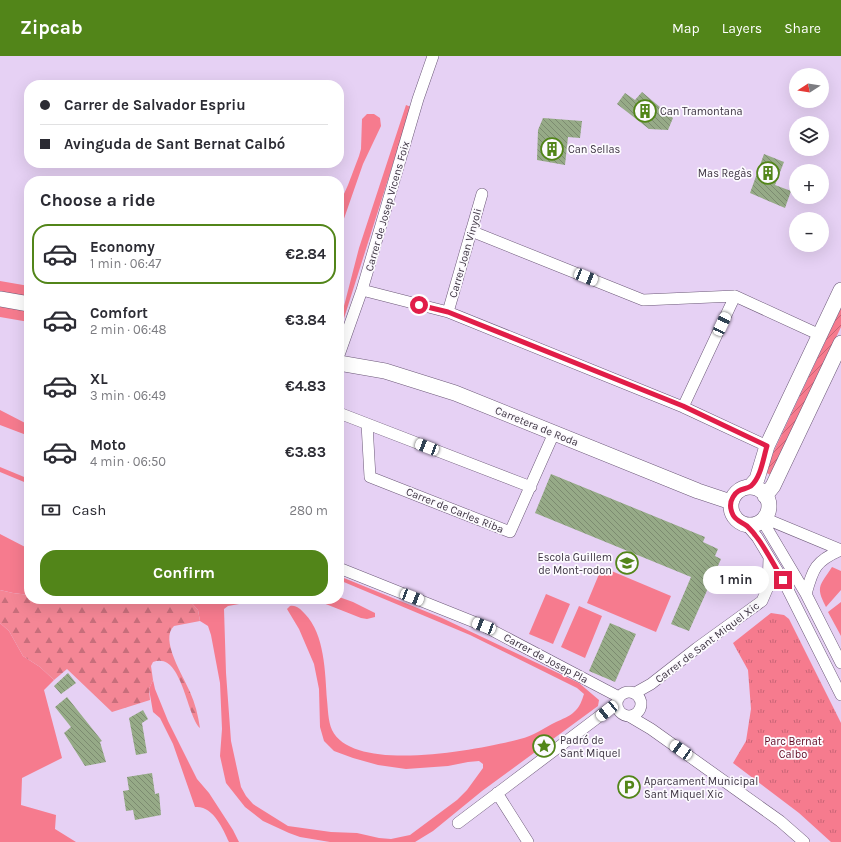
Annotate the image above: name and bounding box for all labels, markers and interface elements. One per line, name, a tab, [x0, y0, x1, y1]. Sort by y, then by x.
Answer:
text: Zipcab	[20, 17, 83, 39]
text: Map	[672, 20, 700, 37]
text: Layers	[722, 20, 762, 37]
text: Share	[784, 20, 821, 37]
north arrow	[789, 68, 829, 108]
map controls	[789, 68, 829, 252]
text: Carrer de Salvador Espriu	[64, 96, 246, 114]
building icon: Can Tramontana	[632, 98, 658, 124]
place label: Can Tramontana	[660, 105, 743, 118]
button: layers	[789, 116, 829, 156]
text: Avinguda de Sant Bernat Calbó	[64, 135, 285, 153]
building icon: Can Sellas	[539, 136, 565, 162]
street label: Carrer de Josep Vicens Foix	[363, 139, 412, 273]
place label: Can Sellas	[568, 143, 621, 156]
building icon: Mas Regàs	[755, 160, 781, 186]
button: +	[789, 164, 829, 204]
place label: Mas Regàs	[698, 167, 752, 180]
text: Choose a ride	[40, 189, 155, 211]
street label: Carrer Joan Vinyoli	[447, 207, 484, 299]
button: −	[789, 212, 829, 252]
icon: car	[42, 236, 78, 272]
text: Economy	[90, 238, 155, 256]
text: €2.84	[286, 245, 326, 263]
text: 1 min · 06:47	[90, 256, 161, 271]
car	[573, 267, 599, 287]
route start	[410, 296, 428, 314]
icon: car	[42, 302, 78, 338]
text: Comfort	[90, 304, 148, 322]
text: €3.84	[285, 311, 326, 329]
car	[711, 311, 733, 337]
text: 2 min · 06:48	[90, 322, 166, 337]
icon: car	[42, 368, 78, 404]
text: XL	[90, 370, 108, 388]
text: €4.83	[285, 377, 326, 395]
text: 3 min · 06:49	[90, 388, 166, 403]
street label: Carretera de Roda	[493, 404, 580, 449]
icon: car	[42, 434, 78, 470]
text: Moto	[90, 436, 126, 454]
car	[414, 437, 440, 457]
text: €3.83	[285, 443, 326, 461]
text: 4 min · 06:50	[90, 454, 166, 469]
street label: Carrer de Carles Riba	[404, 485, 506, 536]
icon: cash	[40, 499, 62, 521]
text: Cash	[72, 501, 106, 519]
text: 280 m	[290, 503, 328, 518]
button: Confirm	[40, 550, 328, 596]
school or university icon: Escola Guillem de Mont-rodon	[614, 550, 640, 576]
place label: Escola Guillem de Mont-rodon	[537, 551, 612, 577]
callout: 1 min	[703, 566, 769, 594]
route end	[774, 571, 792, 589]
text: 1 min	[720, 572, 752, 587]
car	[399, 587, 425, 607]
street label: Carrer de Sant Miquel Xic	[653, 599, 762, 686]
car	[471, 616, 497, 636]
street label: Carrer de Josep Pla	[501, 631, 590, 686]
car	[594, 699, 620, 723]
place icon: Padró de Sant Miquel	[531, 733, 557, 759]
place label: Padró de Sant Miquel	[560, 734, 621, 760]
park label: Parc Bernat Calbo	[764, 735, 822, 761]
car	[668, 738, 694, 762]
parking icon: Aparcament Municipal Sant Miquel Xic	[616, 774, 642, 800]
place label: Aparcament Municipal Sant Miquel Xic	[644, 775, 758, 801]

